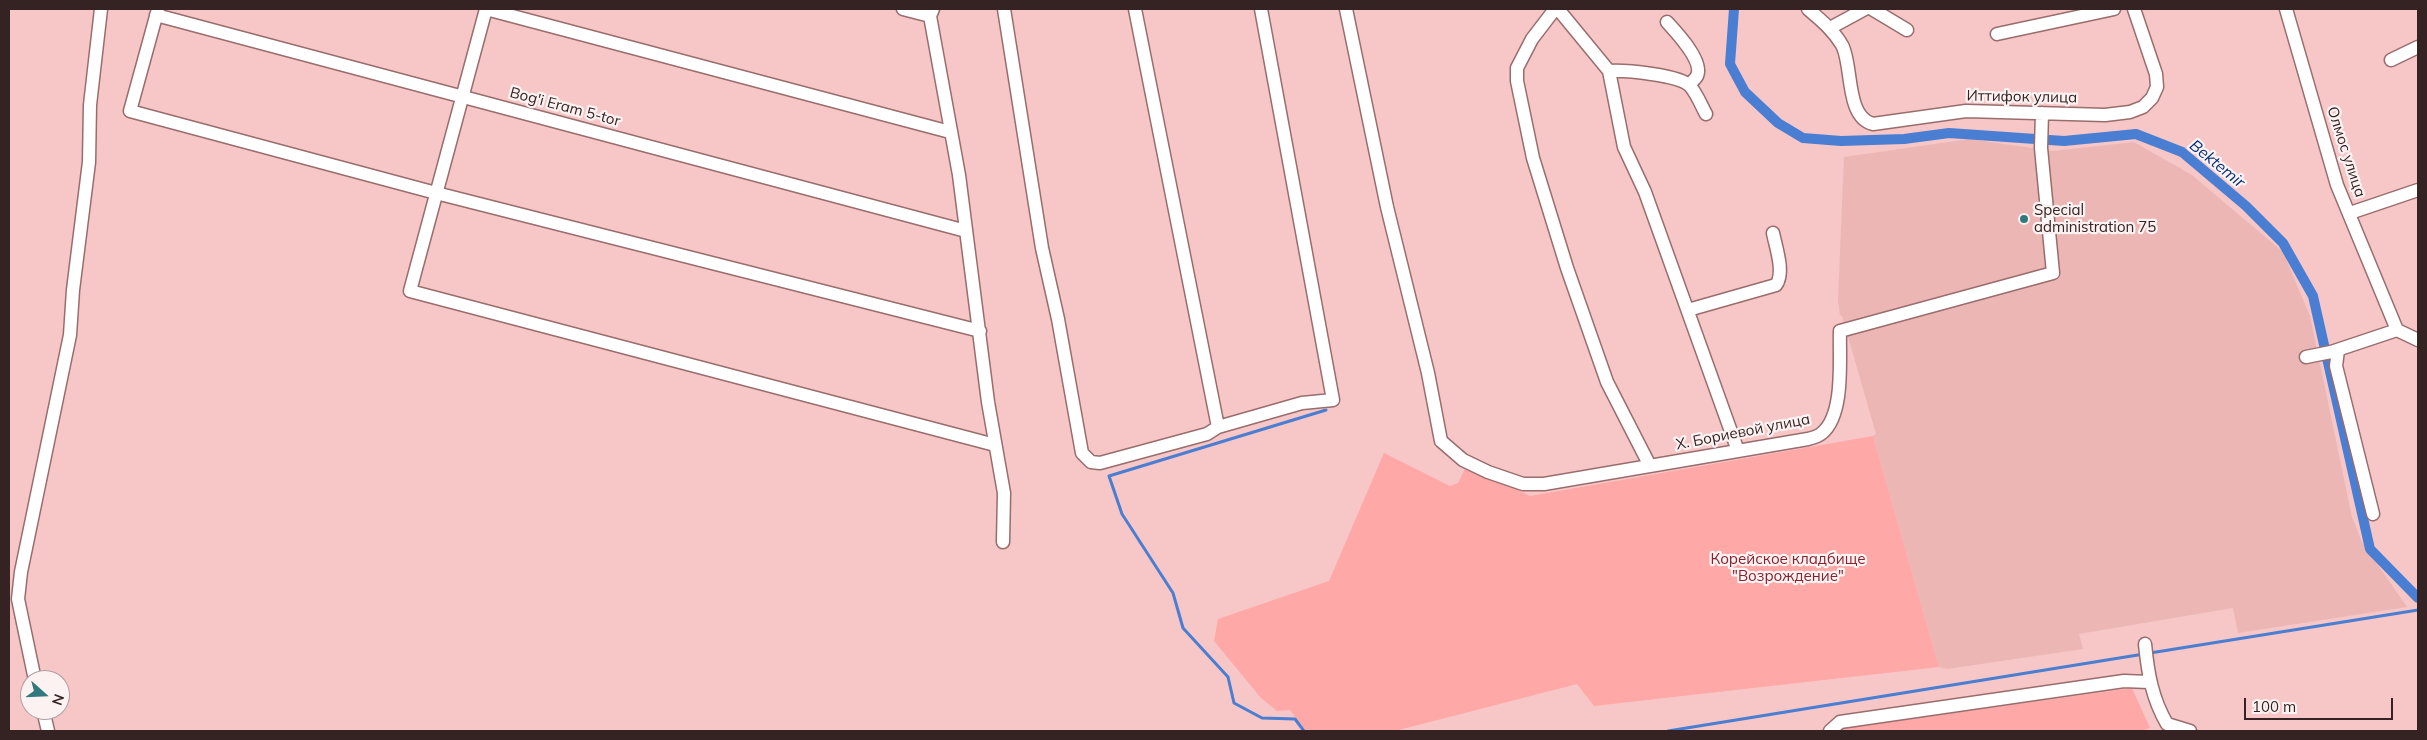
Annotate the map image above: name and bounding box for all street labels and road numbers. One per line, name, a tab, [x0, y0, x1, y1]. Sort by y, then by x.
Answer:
street label: Bog'i Eram 5-tor	[508, 84, 622, 130]
street label: Иттифок улица	[1967, 87, 2077, 107]
street label: Олмос улица	[2323, 104, 2369, 200]
street label: Х. Бориевой улица	[1674, 410, 1812, 454]

